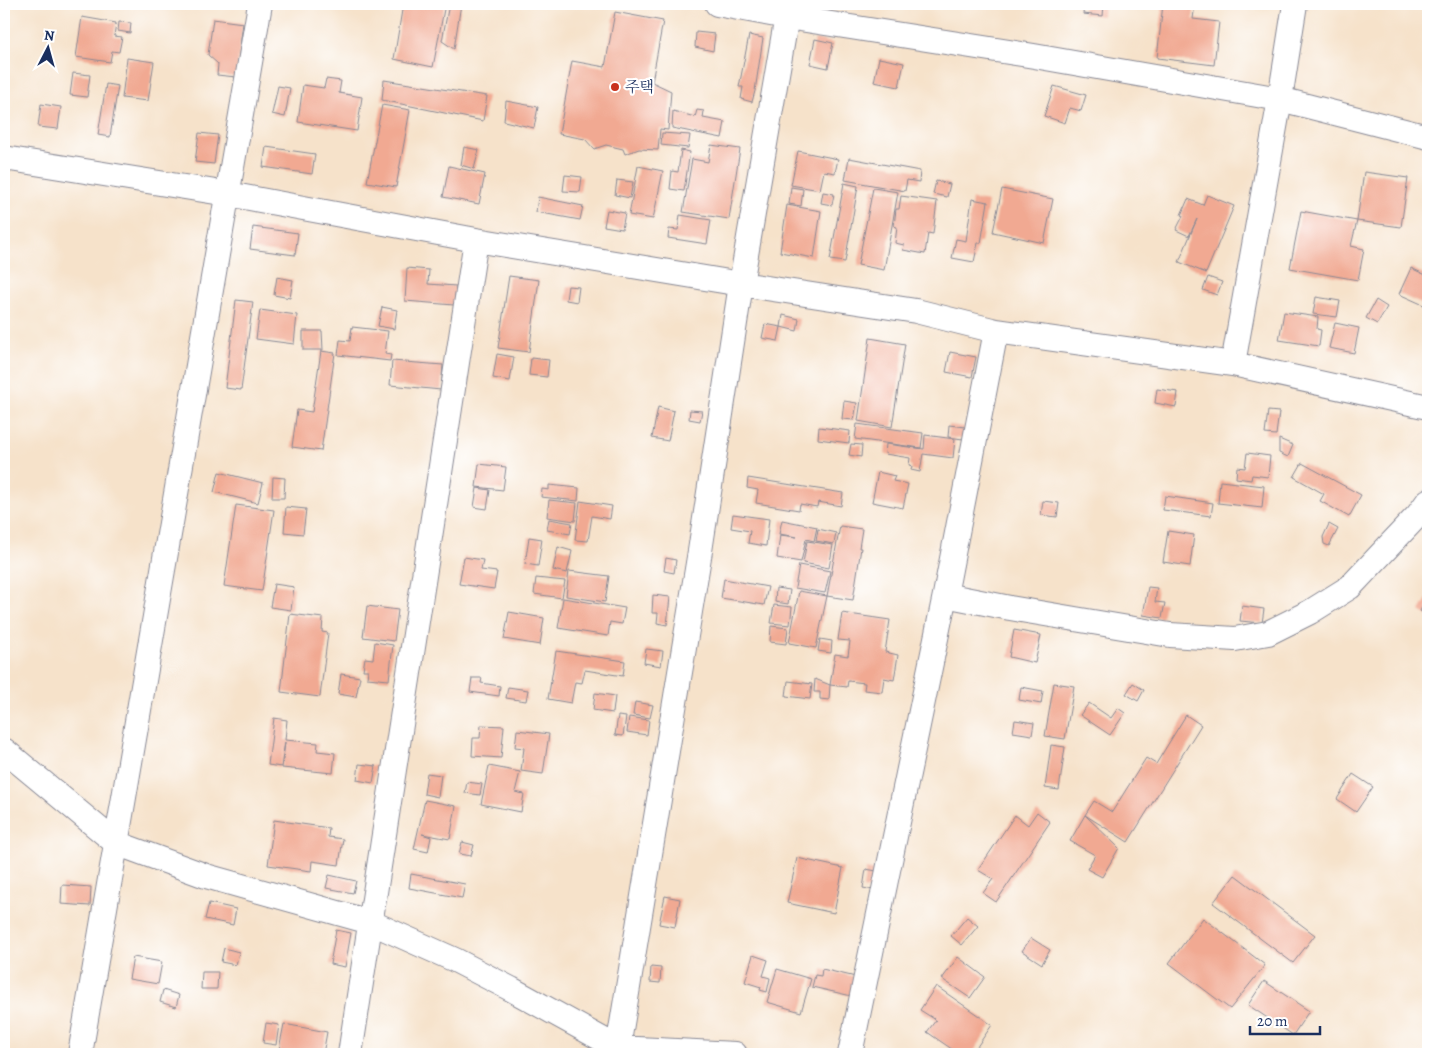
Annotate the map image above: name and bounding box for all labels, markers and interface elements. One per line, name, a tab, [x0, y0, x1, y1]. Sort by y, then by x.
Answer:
north arrow	[22, 22, 72, 72]
text: N	[43, 26, 55, 46]
place label: 주택	[625, 77, 654, 97]
marker: 주택	[609, 81, 621, 93]
scale bar	[1250, 1003, 1320, 1035]
text: 20 m	[1257, 1011, 1288, 1031]

